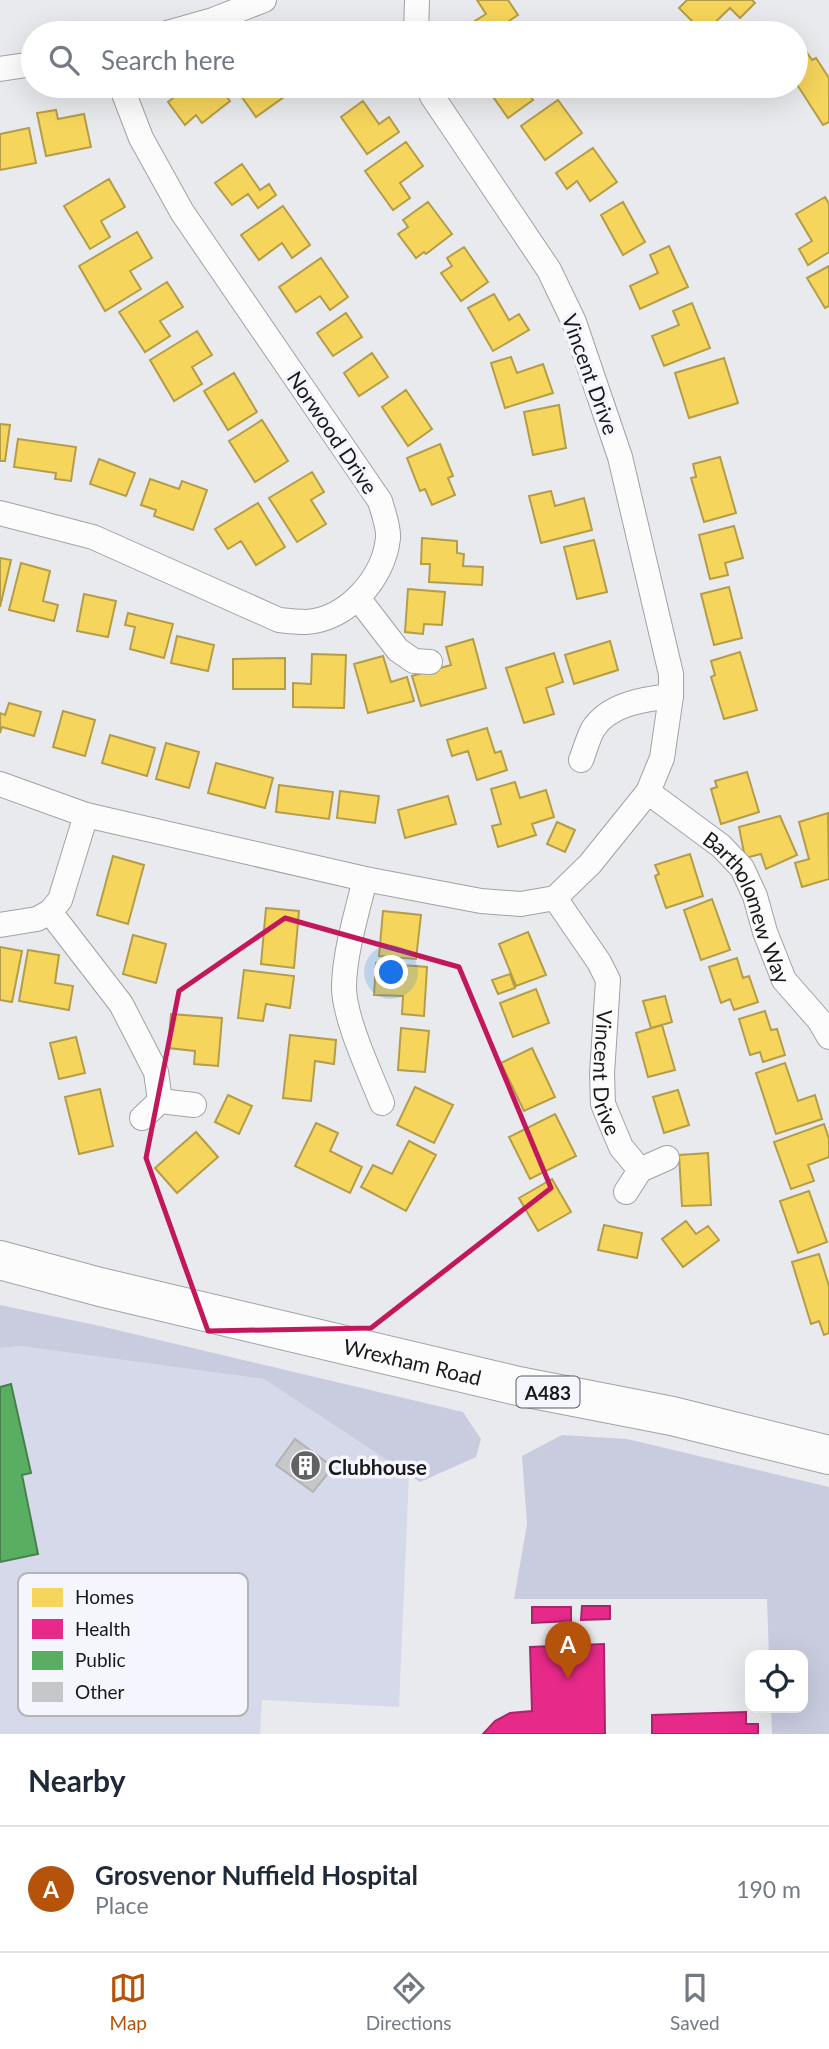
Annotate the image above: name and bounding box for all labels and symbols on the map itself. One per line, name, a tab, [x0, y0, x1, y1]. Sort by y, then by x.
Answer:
street label: Vincent Drive	[558, 310, 624, 438]
street label: Norwood Drive	[283, 366, 383, 498]
street label: Bartholomew Way	[699, 825, 797, 987]
your location	[374, 955, 408, 989]
street label: Vincent Drive	[589, 1009, 627, 1139]
street label: Wrexham Road	[341, 1333, 484, 1389]
road number: A483	[516, 1376, 580, 1408]
building icon: Clubhouse	[288, 1449, 322, 1483]
place label: Clubhouse	[328, 1454, 427, 1479]
legend	[18, 1573, 248, 1716]
text: Homes	[75, 1585, 134, 1608]
text: Health	[75, 1617, 131, 1640]
pin: A	[545, 1621, 591, 1679]
text: Public	[75, 1648, 126, 1671]
text: Other	[75, 1680, 125, 1703]

